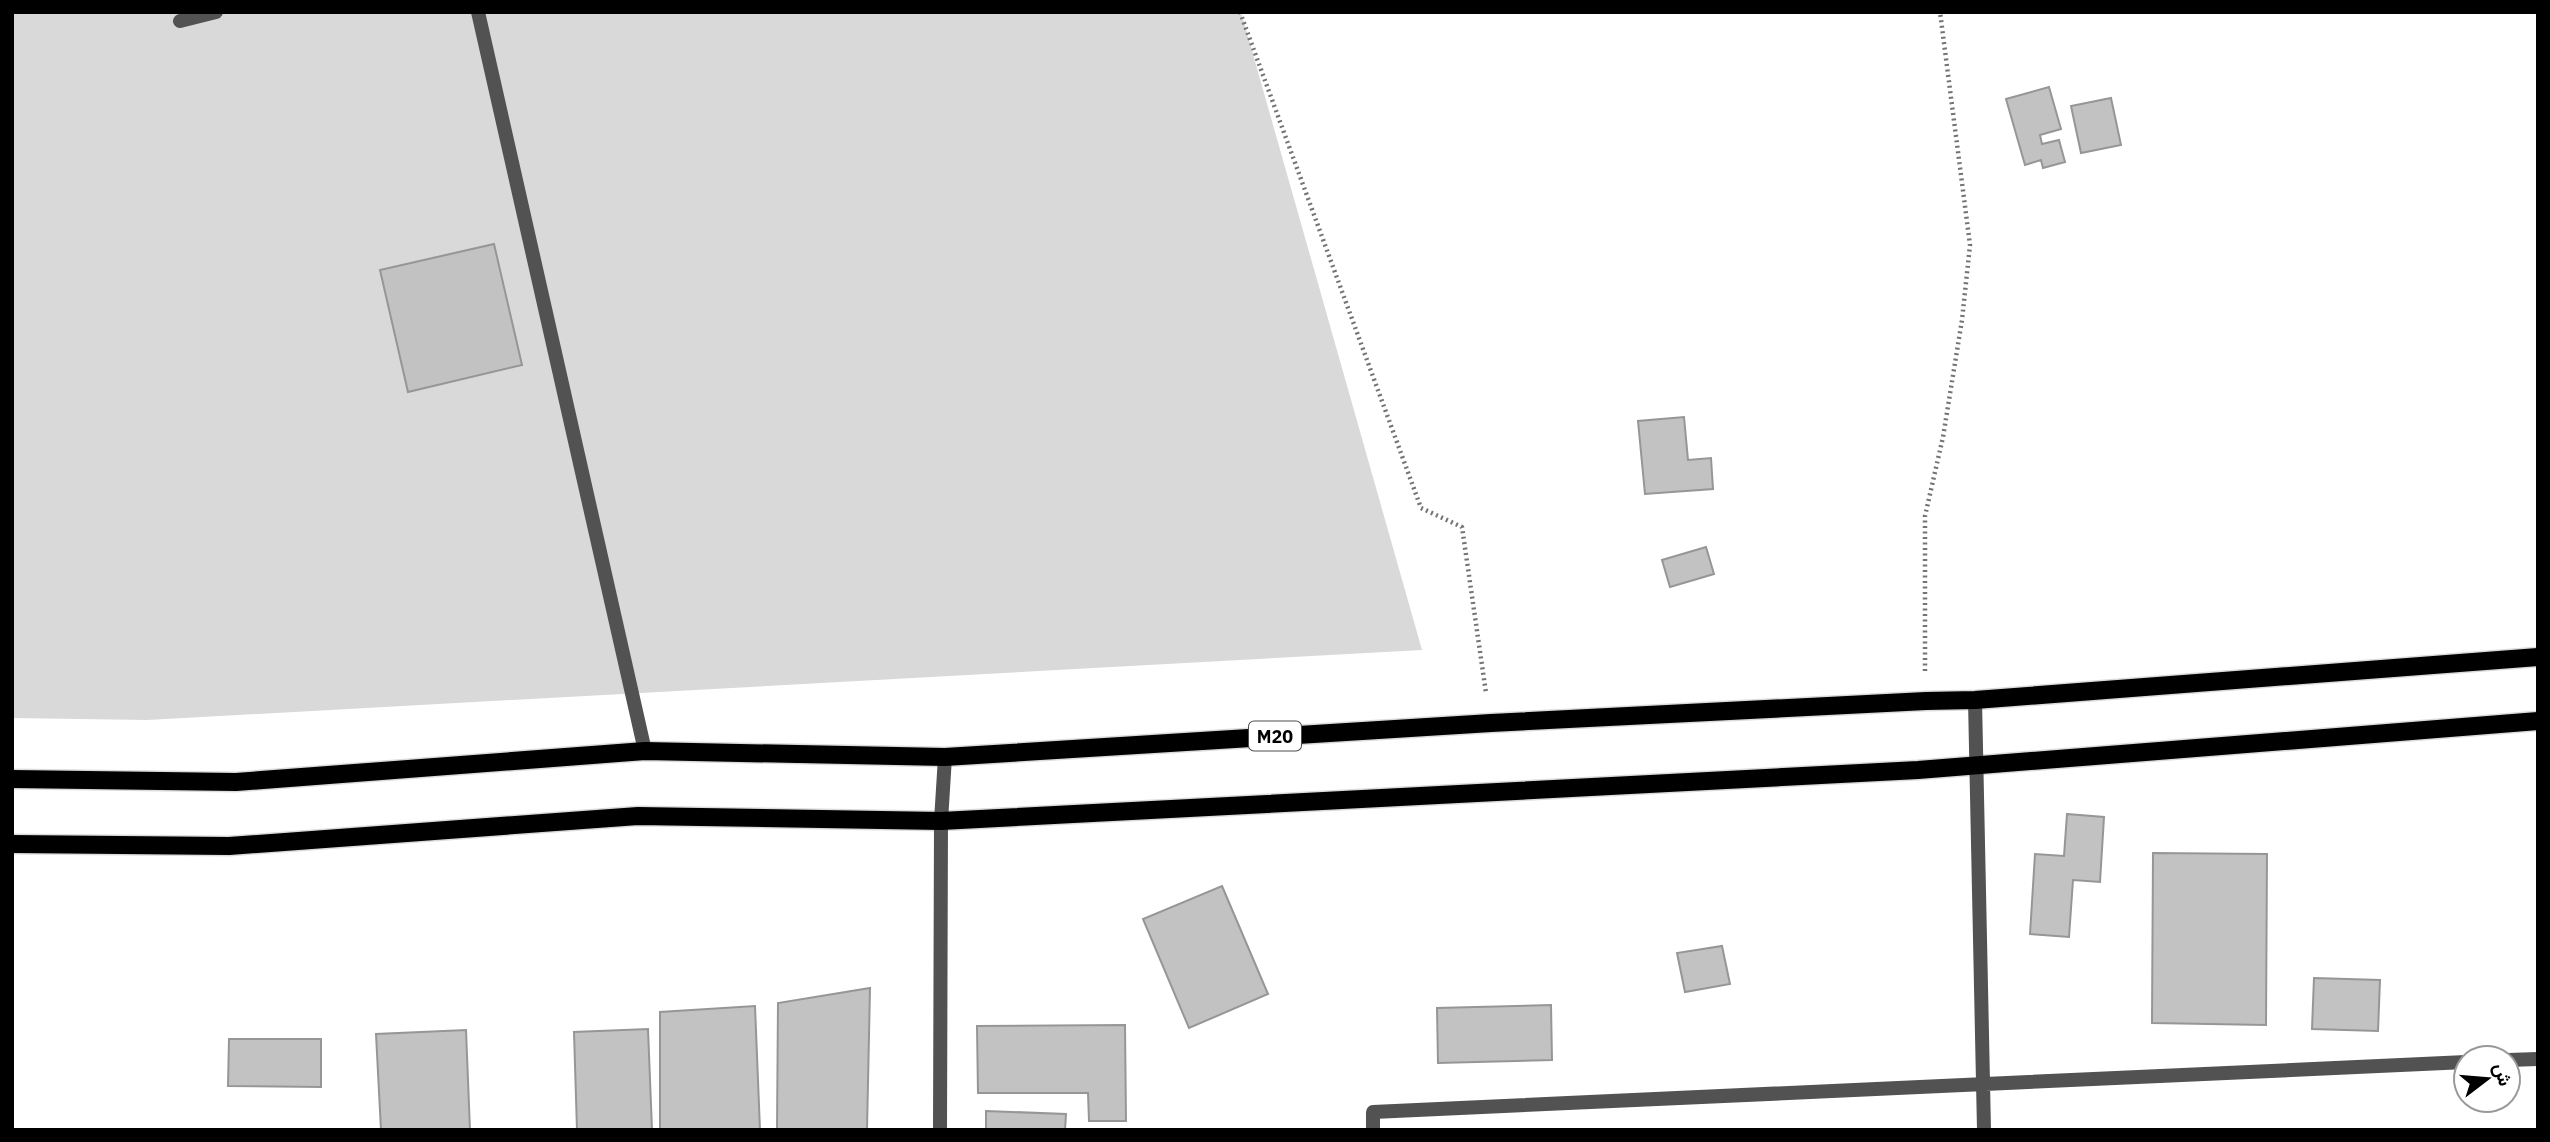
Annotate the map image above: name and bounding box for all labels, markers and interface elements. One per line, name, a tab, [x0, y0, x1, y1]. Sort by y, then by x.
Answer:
road number: M20	[1249, 722, 1301, 750]
north arrow	[2452, 1044, 2522, 1114]
text: ش	[2489, 1060, 2518, 1089]

